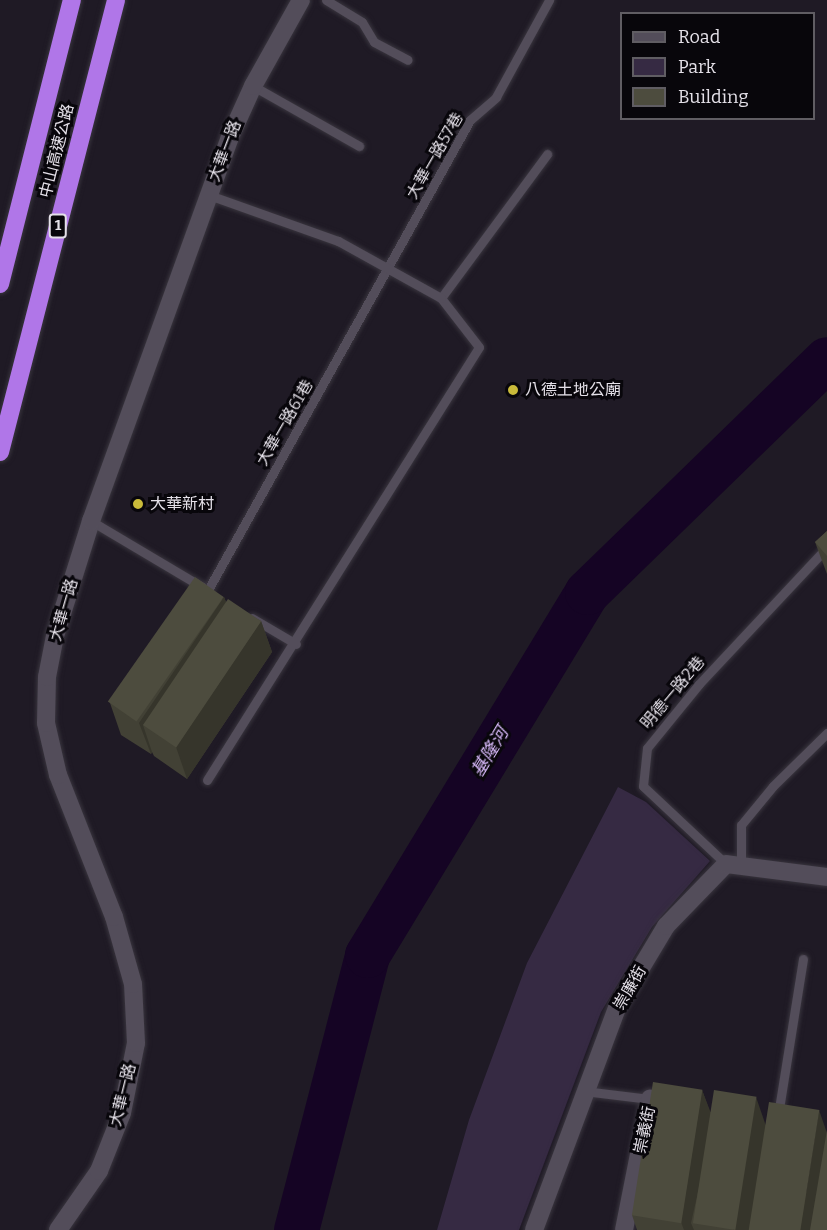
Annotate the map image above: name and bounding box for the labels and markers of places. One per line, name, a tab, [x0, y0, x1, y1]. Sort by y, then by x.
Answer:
place label: 八德土地公廟	[525, 380, 621, 400]
marker: 八德土地公廟	[506, 383, 520, 397]
place label: 大華新村	[150, 494, 214, 514]
marker: 大華新村	[131, 497, 145, 511]

